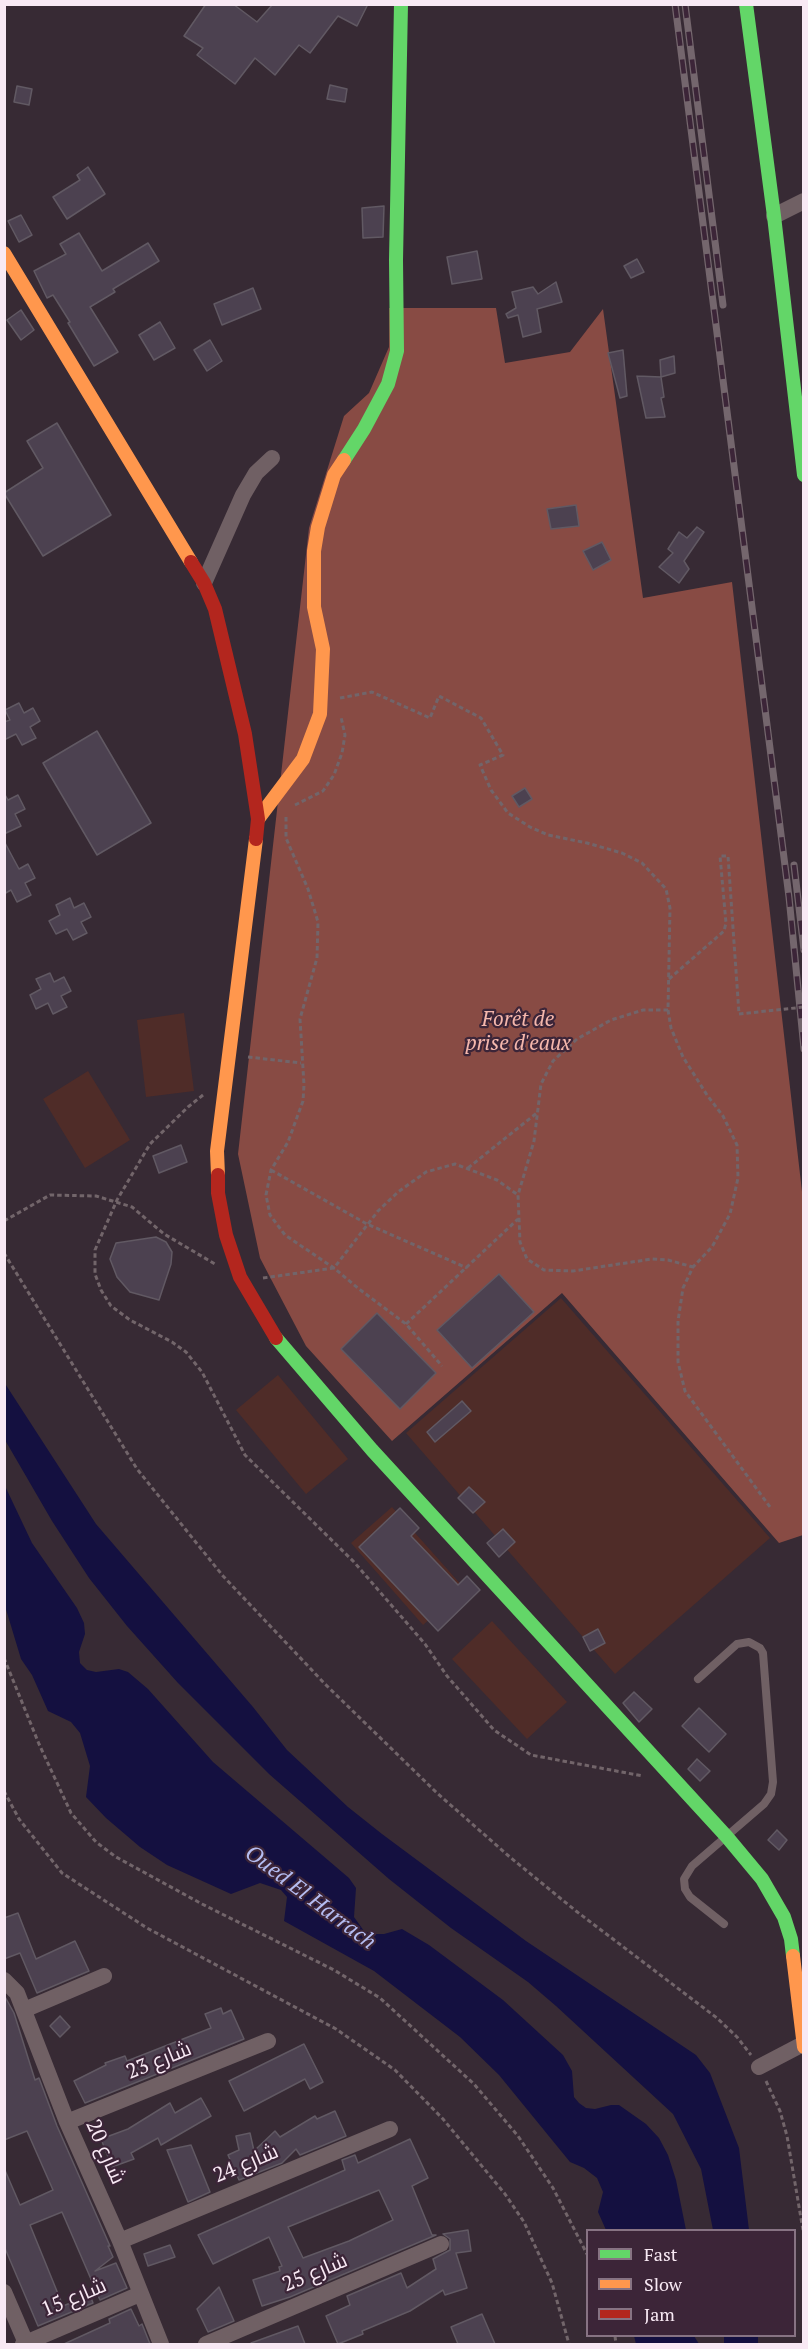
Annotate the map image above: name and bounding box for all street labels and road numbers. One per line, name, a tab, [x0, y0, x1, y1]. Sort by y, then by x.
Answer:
street label: شارع 23	[123, 2037, 195, 2085]
street label: شارع 20	[80, 2116, 130, 2188]
street label: شارع 24	[210, 2139, 282, 2189]
street label: شارع 25	[279, 2248, 351, 2298]
street label: شارع 15	[38, 2273, 110, 2323]

